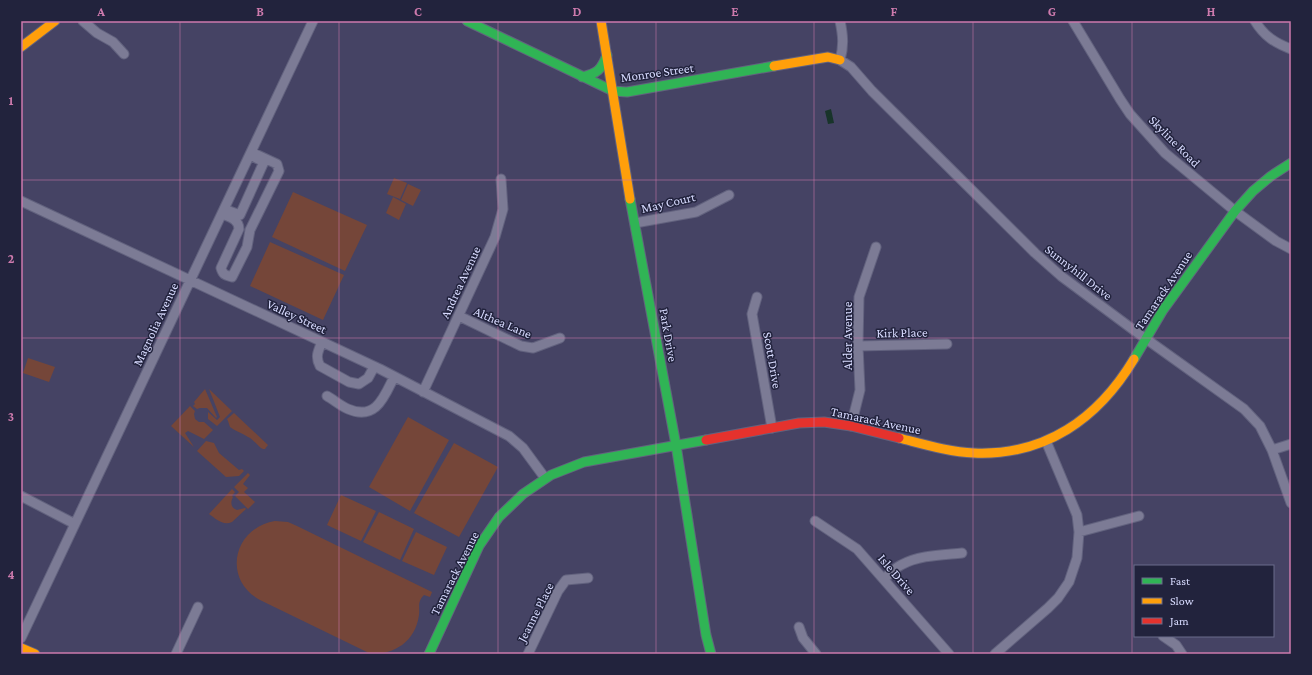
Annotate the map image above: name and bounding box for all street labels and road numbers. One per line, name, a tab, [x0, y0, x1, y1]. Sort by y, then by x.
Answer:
street label: Monroe Street	[620, 60, 695, 85]
street label: Skyline Road	[1146, 113, 1204, 170]
street label: May Court	[640, 189, 697, 216]
street label: Sunnyhill Drive	[1042, 242, 1115, 303]
street label: Andrea Avenue	[437, 243, 484, 321]
street label: Tamarack Avenue	[1132, 248, 1195, 333]
street label: Magnolia Avenue	[130, 280, 181, 368]
street label: Valley Street	[264, 296, 330, 337]
street label: Alder Avenue	[840, 301, 855, 370]
street label: Althea Lane	[472, 304, 534, 341]
street label: Park Drive	[656, 307, 681, 363]
street label: Kirk Place	[876, 325, 928, 340]
street label: Scott Drive	[760, 331, 785, 390]
street label: Tamarack Avenue	[829, 404, 923, 437]
street label: Tamarack Avenue	[427, 529, 482, 618]
street label: Isle Drive	[875, 551, 918, 598]
street label: Jeanne Place	[514, 580, 557, 645]

